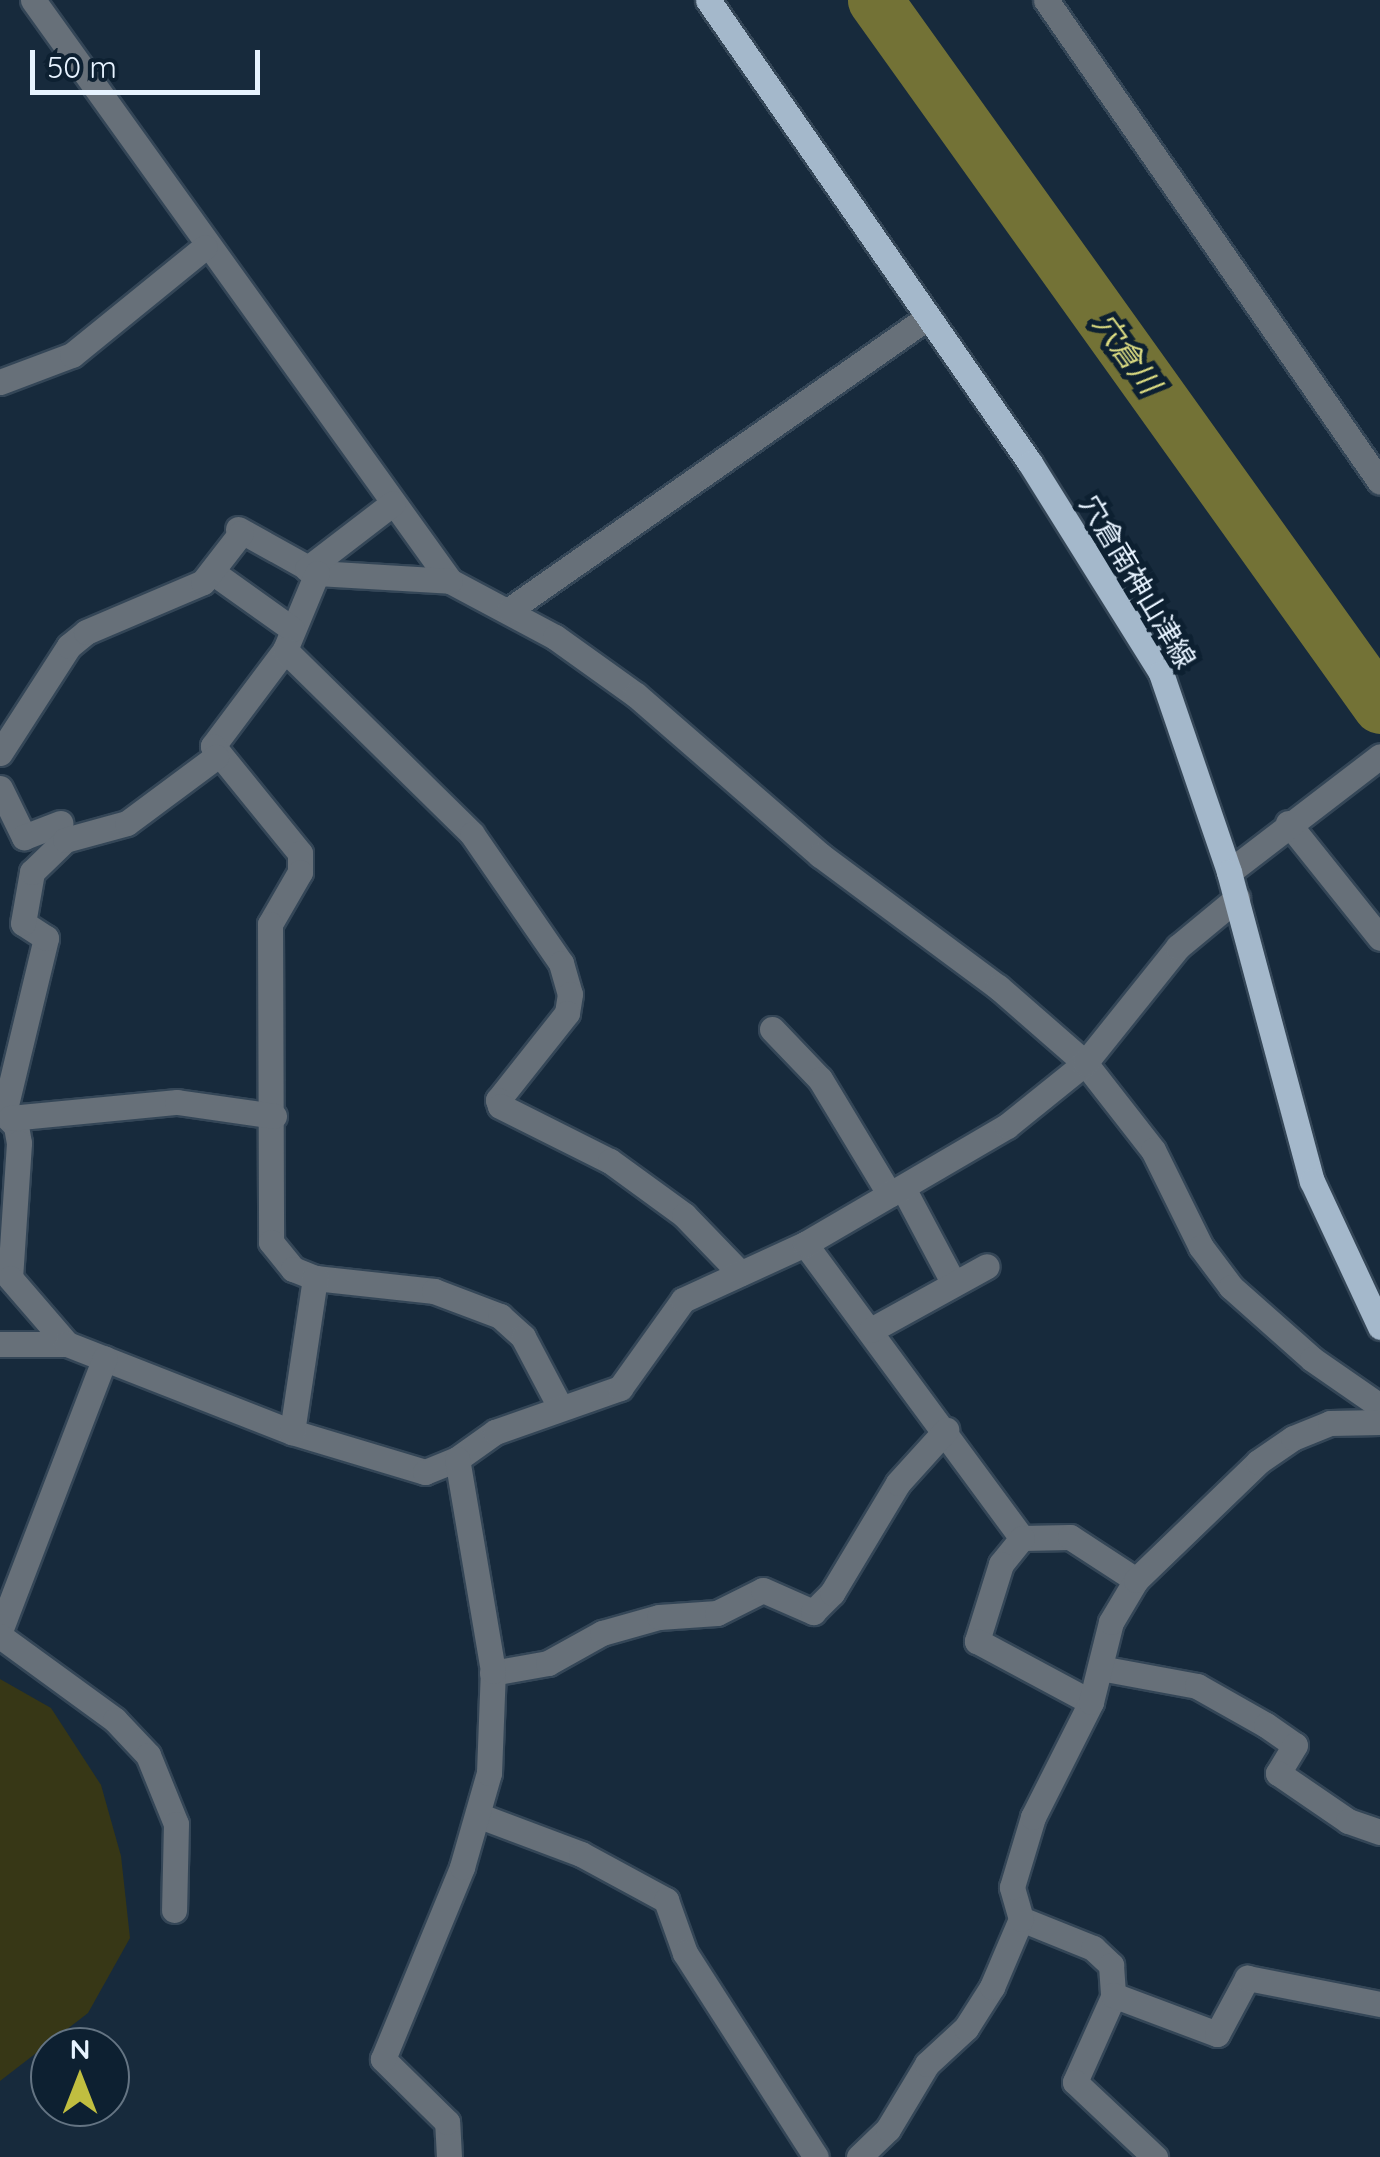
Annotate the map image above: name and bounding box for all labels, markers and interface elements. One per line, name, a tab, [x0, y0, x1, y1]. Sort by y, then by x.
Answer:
scale bar	[35, 30, 265, 92]
text: 50 m	[47, 48, 117, 86]
water label: 穴倉川	[1086, 306, 1168, 400]
street label: 穴倉南神山津線	[1073, 489, 1203, 675]
north arrow	[30, 2027, 130, 2127]
text: N	[70, 2031, 90, 2066]

